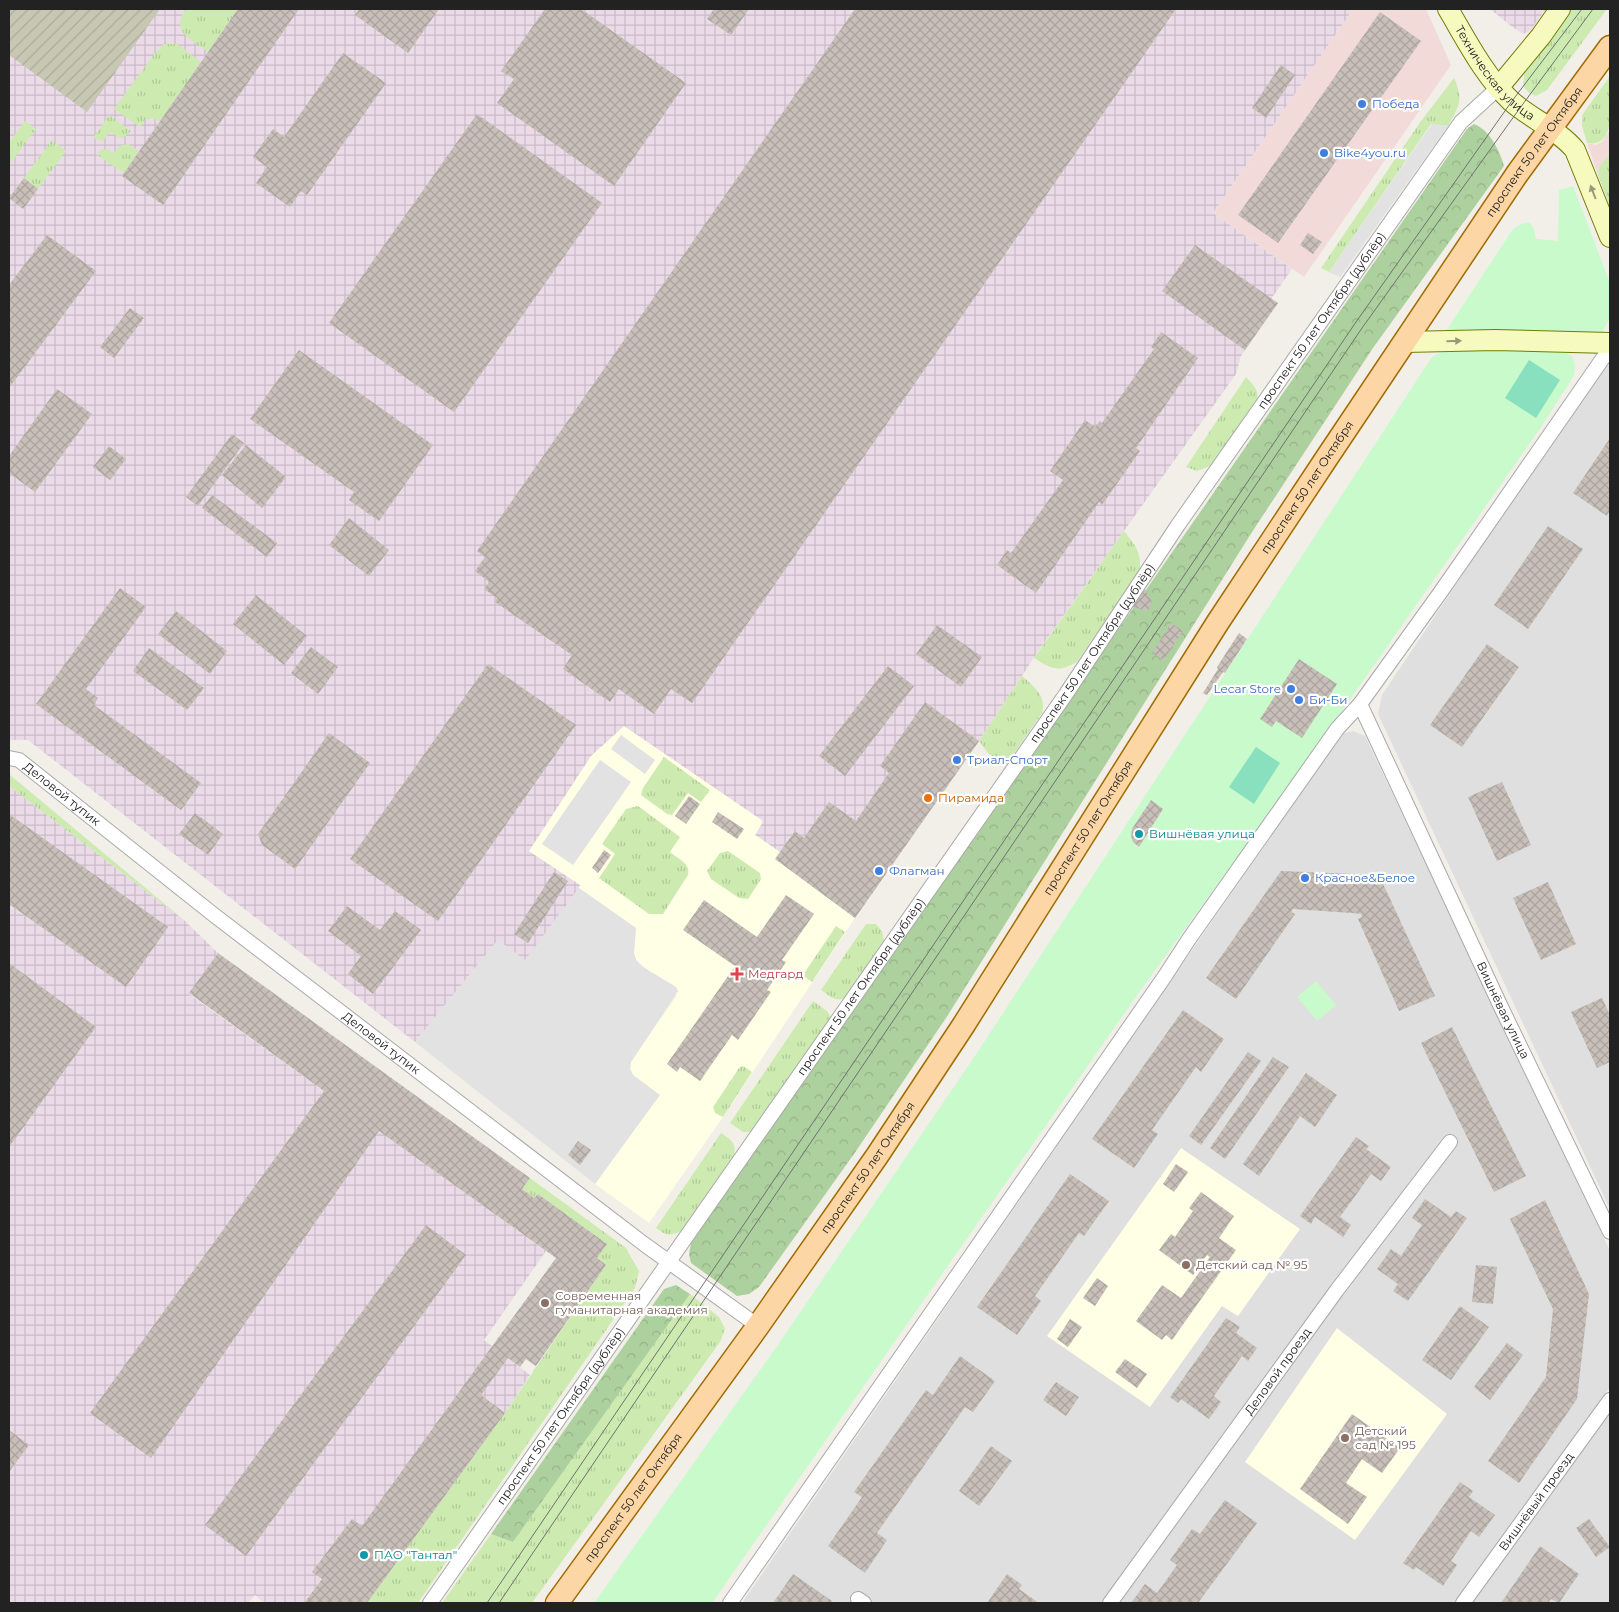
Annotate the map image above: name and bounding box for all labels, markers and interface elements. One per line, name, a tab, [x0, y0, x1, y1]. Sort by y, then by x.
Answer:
street label: Техническая улица	[1452, 22, 1538, 123]
street label: проспект 50 лет Октября	[1482, 84, 1585, 220]
place label: Победа	[1372, 96, 1420, 111]
marker: Победа	[1356, 98, 1368, 110]
place label: Bike4you.ru	[1334, 145, 1406, 160]
marker: Bike4you.ru	[1318, 147, 1330, 159]
one-way arrow	[1588, 185, 1596, 199]
street label: проспект 50 лет Октября (дублёр)	[1254, 229, 1389, 412]
one-way arrow	[1446, 337, 1462, 345]
street label: проспект 50 лет Октября	[1257, 418, 1357, 556]
street label: проспект 50 лет Октября (дублёр)	[1026, 560, 1158, 745]
place label: Lecar Store	[1214, 681, 1281, 696]
marker: Lecar Store	[1285, 683, 1297, 695]
place label: Би-Би	[1309, 692, 1348, 707]
marker: Би-Би	[1293, 694, 1305, 706]
place label: Триал-Спорт	[967, 752, 1048, 767]
marker: Триал-Спорт	[951, 754, 963, 766]
street label: проспект 50 лет Октября	[1040, 757, 1136, 898]
street label: Деловой тупик	[21, 759, 104, 829]
place label: Пирамида	[938, 790, 1004, 805]
marker: Пирамида	[922, 792, 934, 804]
place label: Вишнёвая улица	[1149, 826, 1255, 841]
marker: Вишнёвая улица	[1133, 828, 1145, 840]
place label: Флагман	[889, 863, 945, 878]
marker: Флагман	[873, 865, 885, 877]
place label: Красное&Белое	[1315, 870, 1415, 885]
marker: Красное&Белое	[1299, 872, 1311, 884]
street label: проспект 50 лет Октября (дублёр)	[793, 895, 928, 1078]
street label: Вишнёвая улица	[1474, 959, 1533, 1061]
place label: Медгард	[748, 966, 804, 981]
marker: Медгард	[730, 967, 744, 981]
street label: Деловой тупик	[340, 1008, 424, 1077]
street label: проспект 50 лет Октября	[817, 1099, 918, 1236]
place label: Детский сад № 95	[1196, 1257, 1308, 1272]
marker: Детский сад № 95	[1180, 1259, 1192, 1271]
place label: Современная гуманитарная академия	[555, 1288, 708, 1317]
marker: Современная гуманитарная академия	[539, 1297, 551, 1309]
street label: проспект 50 лет Октября (дублёр)	[493, 1324, 628, 1507]
street label: Деловой проезд	[1241, 1325, 1314, 1418]
place label: Детский сад № 195	[1355, 1423, 1416, 1452]
street label: проспект 50 лет Октября	[581, 1430, 685, 1565]
marker: Детский сад № 195	[1339, 1432, 1351, 1444]
street label: Вишнёвый проезд	[1495, 1449, 1577, 1554]
place label: ПАО "Тантал"	[374, 1547, 457, 1562]
marker: ПАО "Тантал"	[358, 1549, 370, 1561]

